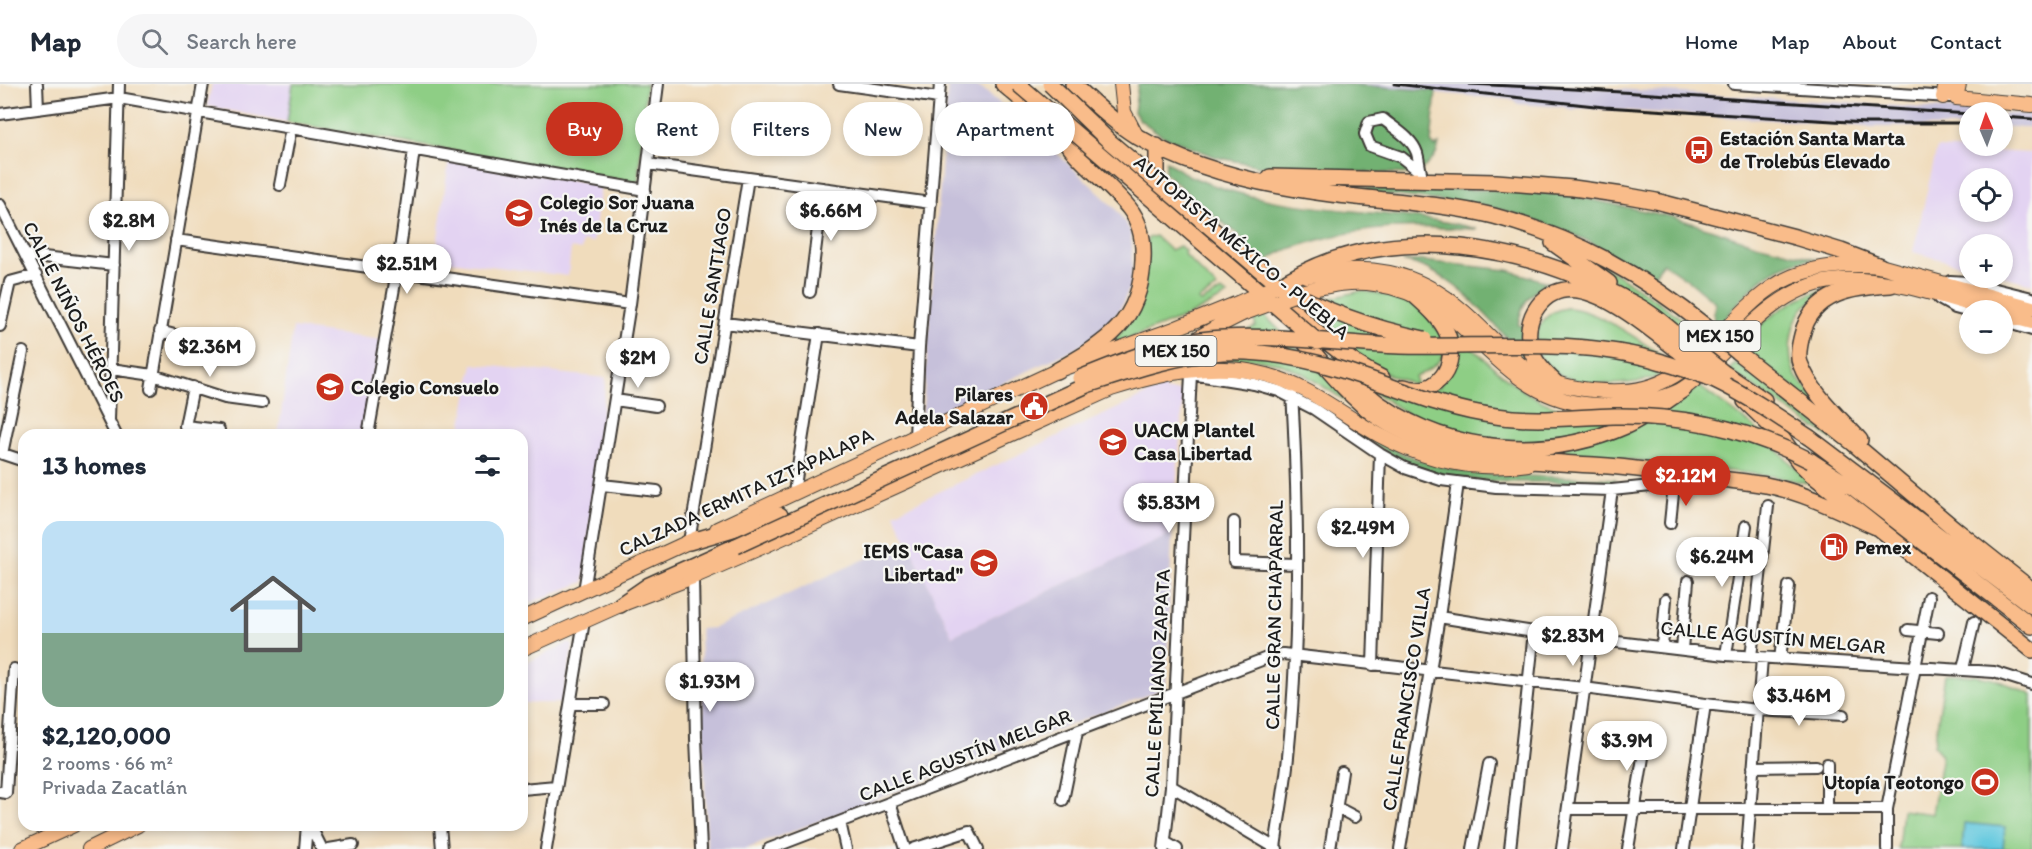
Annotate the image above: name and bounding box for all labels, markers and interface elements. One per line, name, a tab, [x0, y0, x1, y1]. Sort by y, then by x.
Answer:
search box	[117, 14, 537, 68]
text: Map	[30, 24, 81, 58]
icon: search	[138, 25, 171, 58]
text: Search here	[186, 28, 297, 55]
text: Home	[1685, 29, 1738, 54]
text: Map	[1771, 29, 1810, 54]
text: About	[1843, 29, 1897, 54]
text: Contact	[1930, 29, 2002, 54]
chip: Buy	[546, 102, 623, 156]
chip: Rent	[635, 102, 719, 156]
chip: Filters	[731, 102, 831, 156]
chip: New	[843, 102, 923, 156]
chip: Apartment	[935, 102, 1075, 156]
north arrow	[1959, 102, 2013, 156]
map controls	[1959, 102, 2013, 354]
place label: Estación Santa Marta de Trolebús Elevado	[1720, 126, 1905, 173]
bus stop icon: Estación Santa Marta de Trolebús Elevado	[1683, 134, 1715, 166]
street label: AUTOPISTA MÉXICO - PUEBLA	[1129, 150, 1355, 344]
button: locate	[1959, 168, 2013, 222]
place label: Colegio Sor Juana Inés de la Cruz	[540, 190, 694, 237]
pin: $6.66M	[782, 191, 880, 242]
school or university icon: Colegio Sor Juana Inés de la Cruz	[503, 197, 535, 229]
text: $6.66M	[800, 198, 862, 222]
pin: $2.8M	[87, 201, 171, 252]
street label: CALLE SANTIAGO	[688, 206, 736, 366]
text: $2.8M	[103, 208, 155, 232]
street label: CALLE NIÑOS HÉROES	[18, 217, 130, 407]
button: +	[1959, 234, 2013, 288]
pin: $2.51M	[358, 244, 456, 295]
text: $2.51M	[376, 251, 438, 275]
button: −	[1959, 300, 2013, 354]
road number: MEX 150	[1680, 321, 1760, 351]
pin: $2.36M	[161, 327, 259, 378]
text: $2.36M	[179, 334, 241, 358]
road number: MEX 150	[1136, 336, 1216, 366]
pin: $2M	[609, 338, 667, 389]
text: $2M	[620, 345, 656, 369]
school or university icon: Colegio Consuelo	[314, 371, 346, 403]
place label: Colegio Consuelo	[351, 375, 499, 400]
place label: Pilares Adela Salazar	[894, 382, 1013, 429]
public building icon: Pilares Adela Salazar	[1018, 390, 1050, 422]
place label: UACM Plantel Casa Libertad	[1134, 418, 1255, 465]
street label: CALZADA ERMITA IZTAPALAPA	[615, 422, 877, 562]
school or university icon: UACM Plantel Casa Libertad	[1097, 426, 1129, 458]
text: 13 homes	[42, 449, 146, 481]
icon: filters	[471, 449, 504, 482]
pin: $2.12M	[1637, 456, 1735, 507]
text: $2.12M	[1655, 463, 1717, 487]
pin: $5.83M	[1120, 483, 1218, 534]
text: $5.83M	[1137, 490, 1201, 514]
street label: CALLE GRAN CHAPARRAL	[1260, 500, 1288, 730]
pin: $2.49M	[1314, 508, 1412, 559]
text: $2.49M	[1331, 515, 1395, 539]
fuel station icon: Pemex	[1818, 531, 1850, 563]
place label: Pemex	[1855, 535, 1912, 559]
pin: $6.24M	[1673, 537, 1771, 588]
place label: IEMS "Casa Libertad"	[864, 539, 963, 586]
text: $6.24M	[1690, 544, 1754, 568]
school or university icon: IEMS "Casa Libertad"	[968, 547, 1000, 579]
icon: home	[219, 560, 327, 668]
street label: CALLE EMILIANO ZAPATA	[1139, 568, 1175, 798]
street label: CALLE FRANCISCO VILLA	[1376, 585, 1436, 813]
street label: CALLE AGUSTÍN MELGAR	[1660, 615, 1887, 659]
pin: $2.83M	[1524, 616, 1622, 667]
text: $2.83M	[1541, 623, 1605, 647]
pin: $1.93M	[661, 662, 759, 713]
text: $1.93M	[679, 669, 741, 693]
pin: $3.46M	[1750, 676, 1848, 727]
text: $3.46M	[1767, 683, 1831, 707]
street label: CALLE AGUSTÍN MELGAR	[855, 703, 1075, 807]
text: $2,120,000	[42, 719, 171, 751]
pin: $3.9M	[1585, 721, 1669, 772]
text: $3.9M	[1601, 728, 1653, 752]
text: 2 rooms · 66 m²	[42, 751, 173, 775]
sports icon: Utopía Teotongo	[1969, 766, 2001, 798]
place label: Utopía Teotongo	[1824, 770, 1964, 795]
text: Privada Zacatlán	[42, 775, 187, 799]

